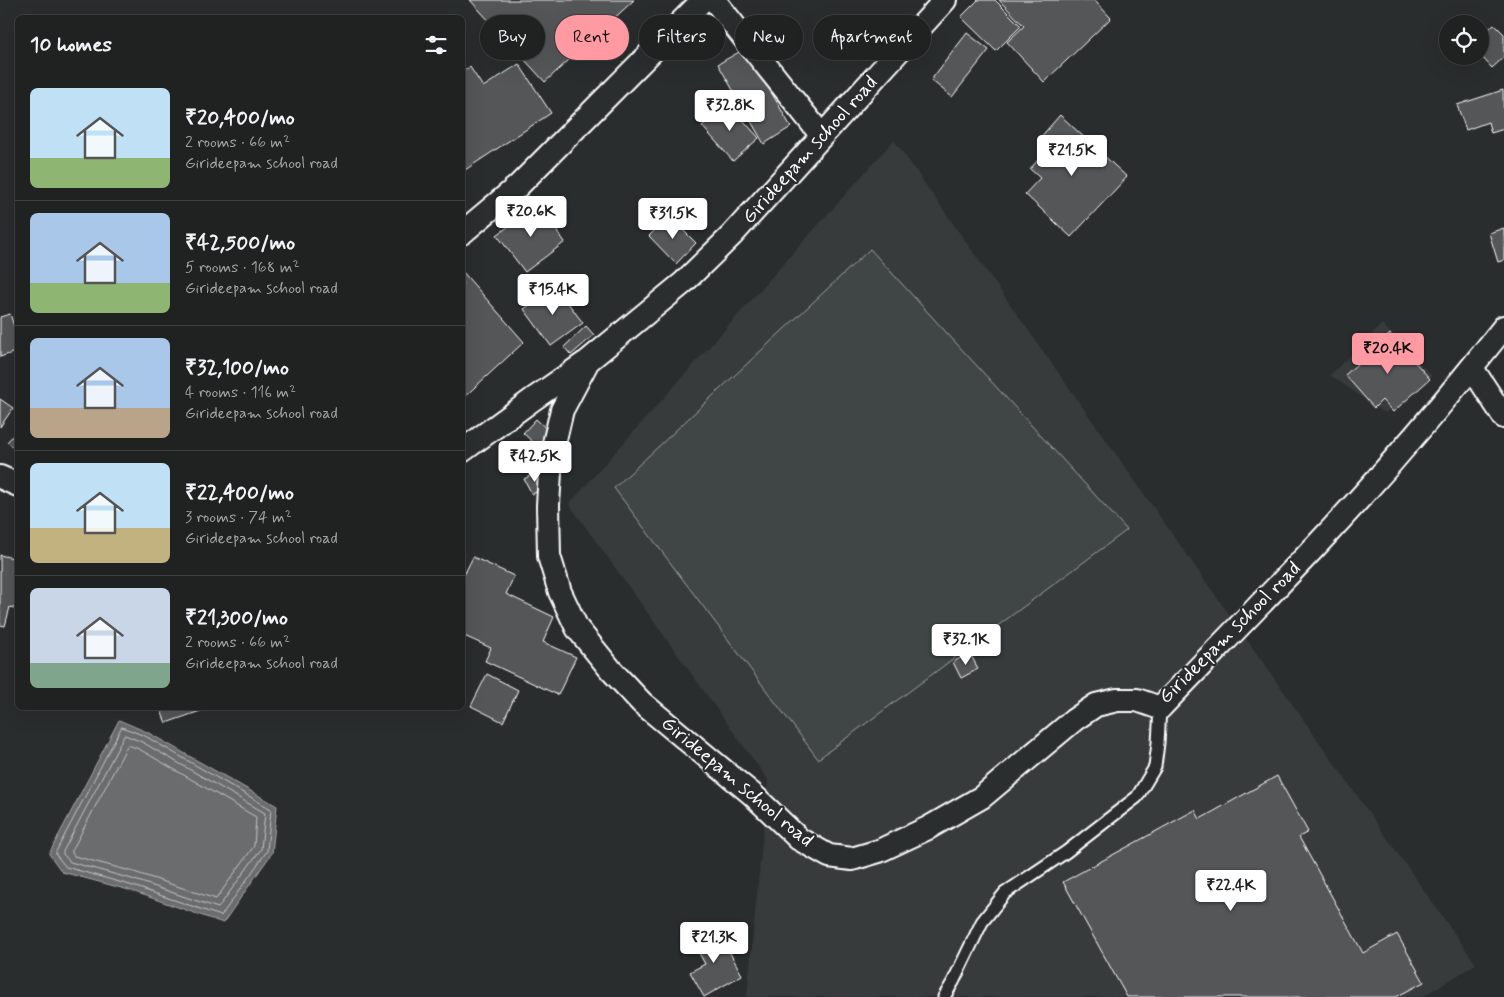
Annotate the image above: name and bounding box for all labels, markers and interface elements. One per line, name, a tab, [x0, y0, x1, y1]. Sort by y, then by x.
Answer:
chip: Buy	[480, 15, 545, 60]
chip: Rent	[555, 15, 629, 60]
chip: Filters	[639, 15, 725, 60]
chip: New	[735, 15, 803, 60]
chip: Apartment	[813, 15, 931, 60]
map controls	[1439, 15, 1489, 65]
button: locate	[1439, 15, 1489, 65]
text: 10 homes	[30, 31, 112, 59]
icon: filters	[422, 31, 450, 59]
street label: Girideepam school road	[736, 70, 884, 230]
pin: ₹32.8K	[689, 90, 771, 132]
text: ₹32.8K	[706, 95, 754, 116]
text: ₹20,400/mo	[185, 104, 295, 132]
icon: home	[70, 108, 130, 168]
text: 2 rooms · 66 m²	[185, 132, 290, 153]
pin: ₹21.5K	[1031, 134, 1113, 177]
text: ₹21.5K	[1048, 140, 1096, 161]
text: Girideepam school road	[185, 153, 338, 174]
pin: ₹20.6K	[490, 196, 572, 238]
pin: ₹31.5K	[632, 198, 714, 240]
text: ₹20.6K	[507, 201, 555, 222]
text: ₹31.5K	[649, 203, 697, 224]
text: ₹42,500/mo	[185, 229, 295, 257]
icon: home	[70, 233, 130, 293]
text: 5 rooms · 168 m²	[185, 257, 300, 278]
pin: ₹15.4K	[512, 274, 594, 316]
text: Girideepam school road	[185, 278, 338, 299]
text: ₹15.4K	[529, 279, 577, 300]
pin: ₹20.4K	[1347, 332, 1429, 375]
text: ₹20.4K	[1363, 338, 1413, 359]
text: ₹32,100/mo	[185, 354, 289, 382]
icon: home	[70, 358, 130, 418]
text: 4 rooms · 116 m²	[185, 382, 296, 403]
text: Girideepam school road	[185, 403, 338, 424]
pin: ₹42.5K	[494, 440, 576, 483]
text: ₹42.5K	[509, 446, 561, 467]
text: ₹22,400/mo	[185, 479, 294, 507]
icon: home	[70, 483, 130, 543]
text: 3 rooms · 74 m²	[185, 507, 292, 528]
text: Girideepam school road	[185, 528, 338, 549]
street label: Girideepam school road	[1153, 556, 1307, 710]
text: ₹21,300/mo	[185, 604, 288, 632]
icon: home	[70, 608, 130, 668]
pin: ₹32.1K	[925, 624, 1007, 666]
text: ₹32.1K	[943, 629, 989, 650]
text: 2 rooms · 66 m²	[185, 632, 290, 653]
text: Girideepam school road	[185, 653, 338, 674]
street label: Girideepam school road	[655, 710, 819, 854]
pin: ₹22.4K	[1190, 870, 1272, 912]
text: ₹22.4K	[1206, 875, 1256, 896]
pin: ₹21.3K	[673, 922, 755, 964]
text: ₹21.3K	[691, 927, 737, 948]

